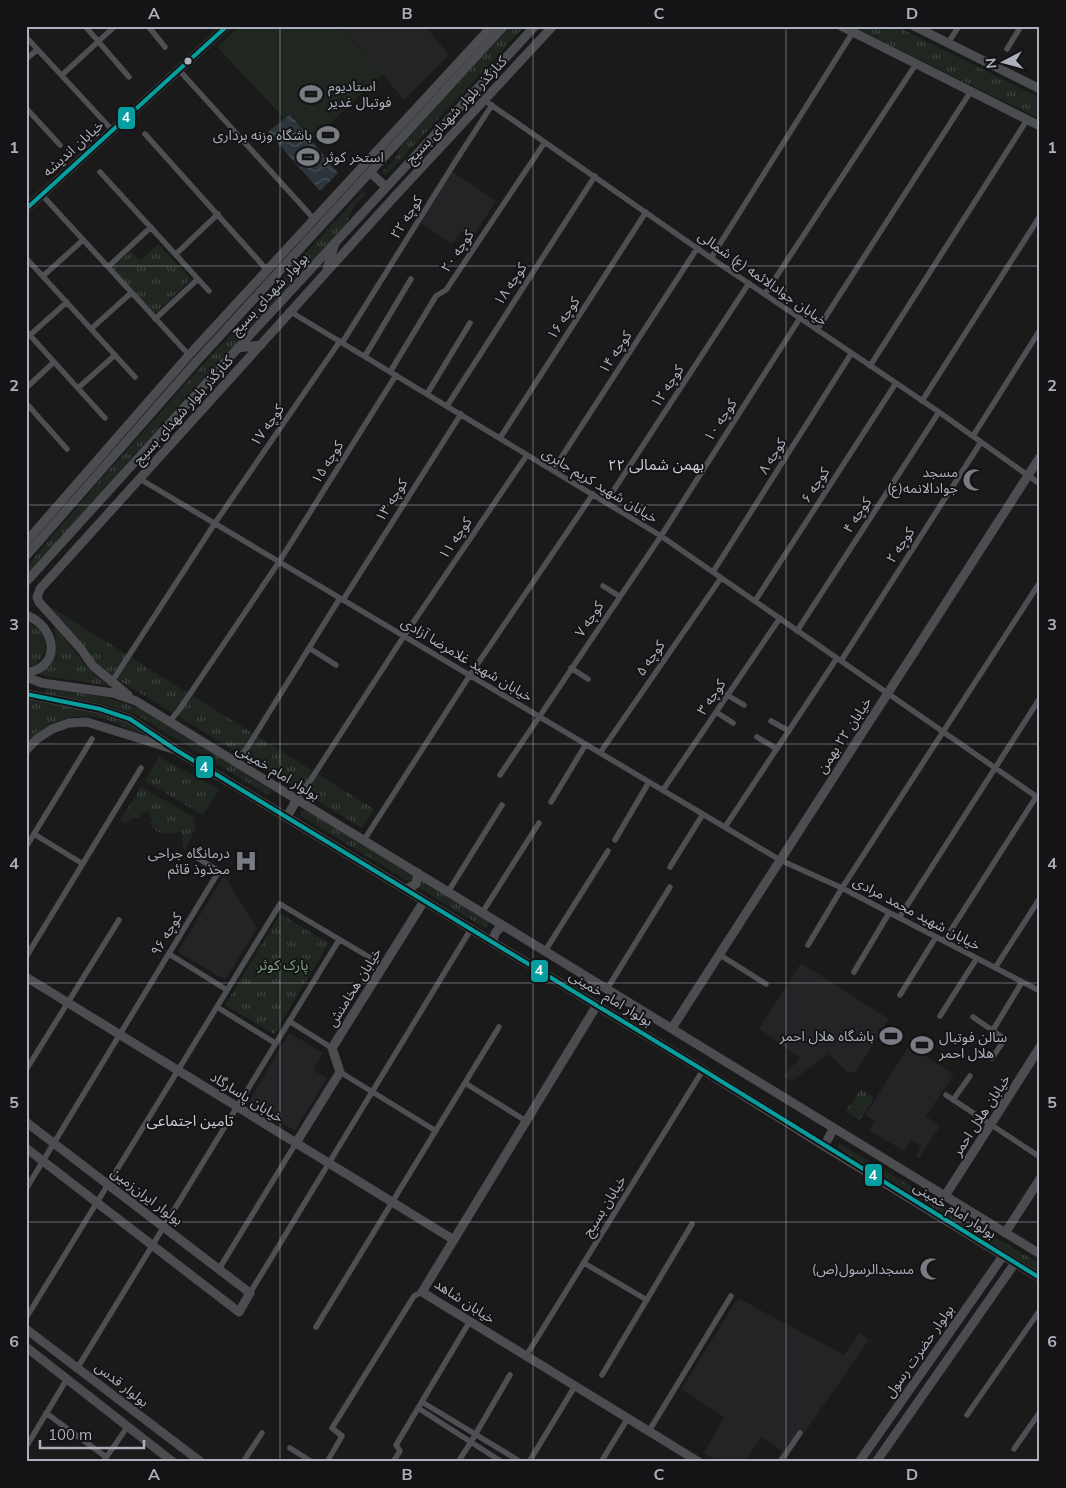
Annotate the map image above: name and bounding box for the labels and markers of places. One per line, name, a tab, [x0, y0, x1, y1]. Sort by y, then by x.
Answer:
unlabelled marker	[183, 56, 193, 66]
place label: استادیوم فوتبال غدیر	[327, 77, 392, 111]
sports icon: استادیوم فوتبال غدیر	[298, 81, 324, 107]
sports icon: باشگاه وزنه برداری	[315, 122, 341, 148]
place label: باشگاه وزنه برداری	[213, 126, 312, 144]
sports icon: استخر کوثر	[295, 144, 321, 170]
place label: استخر کوثر	[323, 148, 384, 166]
place label: مسجد جوادالانمه(ع)	[887, 463, 958, 499]
mosque icon: مسجد جوادالانمه(ع)	[961, 467, 987, 493]
place label: درمانگاه جراحی محذوذ قائم	[148, 844, 230, 880]
hospital icon: درمانگاه جراحی محذوذ قائم	[233, 848, 259, 874]
sports icon: باشگاه هلال احمر	[878, 1023, 904, 1049]
place label: باشگاه هلال احمر	[779, 1027, 874, 1045]
place label: سالن فوتبال هلال احمر	[938, 1028, 1007, 1062]
sports icon: سالن فوتبال هلال احمر	[909, 1032, 935, 1058]
mosque icon: مسجدالرسول(ص)	[918, 1256, 944, 1282]
place label: مسجدالرسول(ص)	[812, 1260, 914, 1278]

